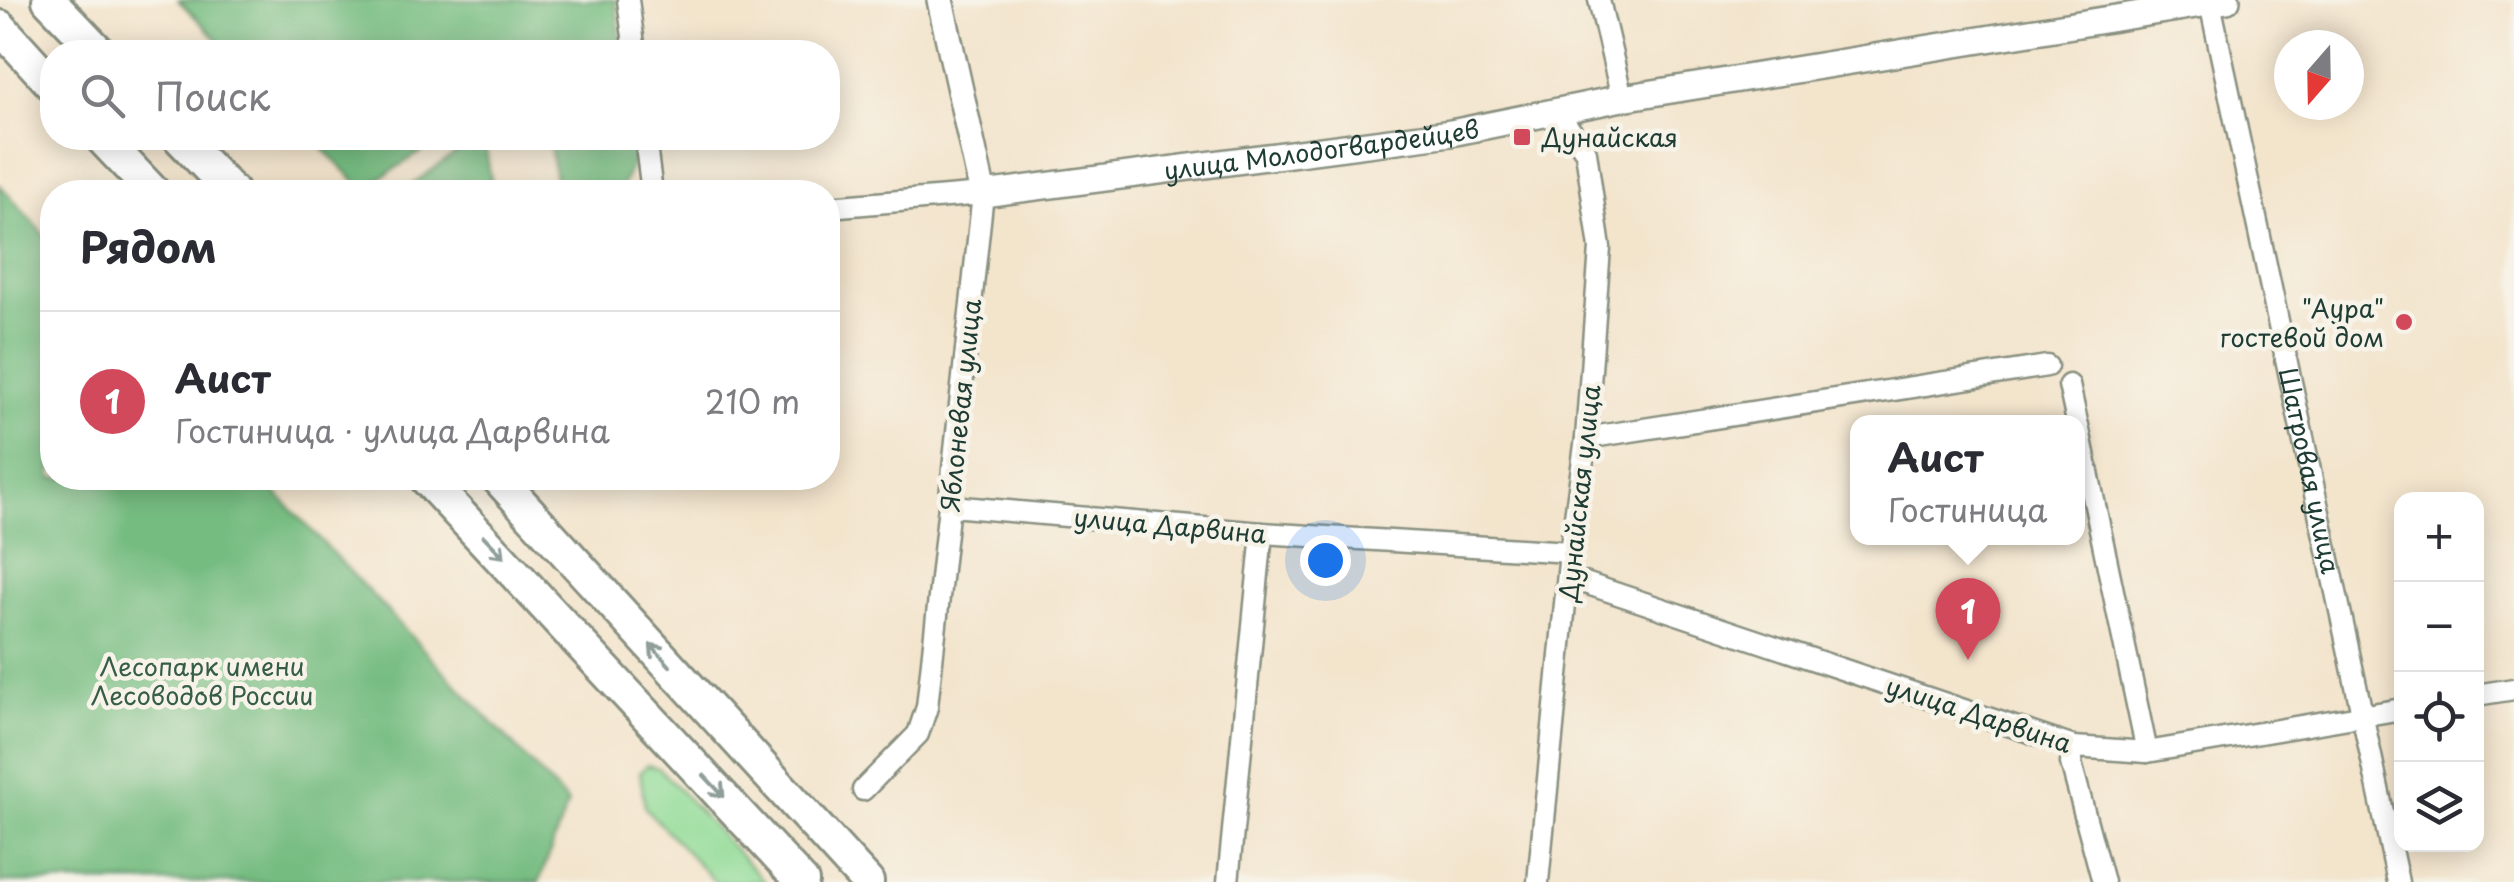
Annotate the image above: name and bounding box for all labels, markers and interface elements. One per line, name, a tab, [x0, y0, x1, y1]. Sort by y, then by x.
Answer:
north arrow	[2274, 30, 2364, 120]
search box	[40, 40, 840, 150]
text: Поиск	[155, 67, 270, 124]
icon: search	[75, 68, 130, 123]
street label: улица Молодогвардейцев	[1161, 109, 1482, 189]
place label: Дунайская	[1541, 118, 1678, 156]
marker: Дунайская	[1511, 126, 1533, 148]
text: Рядом	[80, 214, 217, 277]
place label: "Аура" гостевой дом	[2220, 289, 2384, 356]
street label: Яблоневая улица	[930, 297, 990, 513]
marker: "Аура" гостевой дом	[2393, 311, 2415, 333]
text: Аист	[175, 349, 271, 406]
street label: Шатровая улица	[2269, 364, 2351, 577]
text: 1	[105, 377, 120, 425]
text: 210 m	[705, 377, 800, 425]
street label: Дунайская улица	[1549, 383, 1609, 604]
text: Гостиница · улица Дарвина	[175, 406, 610, 454]
popup	[1850, 415, 2085, 545]
text: Аист	[1888, 428, 1983, 485]
text: Гостиница	[1888, 485, 2047, 533]
map controls	[2394, 492, 2484, 852]
button: +	[2394, 492, 2484, 582]
street label: улица Дарвина	[1072, 498, 1268, 552]
one-way arrow	[482, 535, 506, 559]
your location	[1300, 535, 1351, 586]
pin: 1	[1936, 578, 2000, 660]
button: −	[2394, 582, 2484, 672]
one-way arrow	[649, 643, 672, 668]
park label: Лесопарк имени Лесоводов России	[91, 647, 313, 714]
street label: улица Дарвина	[1881, 666, 2077, 762]
button: locate	[2394, 672, 2484, 762]
button: layers	[2394, 762, 2484, 852]
one-way arrow	[702, 773, 725, 798]

